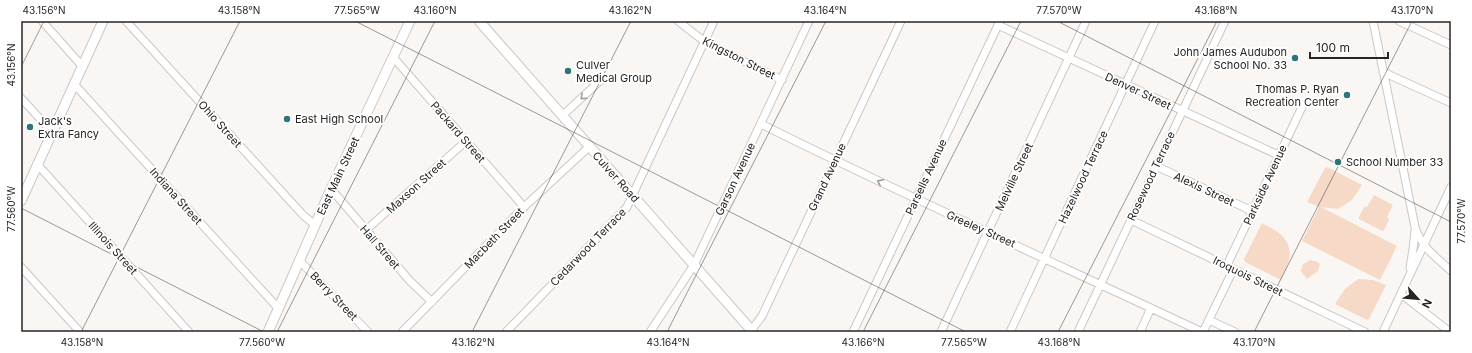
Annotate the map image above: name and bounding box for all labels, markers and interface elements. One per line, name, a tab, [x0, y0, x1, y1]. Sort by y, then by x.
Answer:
text: 43.156°N	[23, 4, 65, 16]
text: 43.158°N	[218, 4, 260, 16]
text: 77.565°W	[334, 4, 380, 16]
text: 43.160°N	[413, 4, 457, 16]
text: 43.162°N	[609, 4, 651, 16]
text: 43.164°N	[803, 4, 847, 16]
text: 77.570°W	[1036, 4, 1082, 16]
text: 43.168°N	[1195, 4, 1237, 16]
text: 43.170°N	[1391, 4, 1433, 16]
street label: Kingston Street	[700, 34, 778, 83]
scale bar	[1310, 34, 1388, 60]
text: 100 m	[1316, 40, 1350, 55]
text: 43.156°N	[5, 44, 17, 86]
place label: John James Audubon School No. 33	[1173, 45, 1287, 72]
marker: John James Audubon School No. 33	[1290, 53, 1300, 63]
place label: Culver Medical Group	[576, 58, 652, 85]
marker: Culver Medical Group	[563, 66, 573, 76]
street label: Denver Street	[1103, 70, 1174, 113]
place label: Thomas P. Ryan Recreation Center	[1245, 82, 1339, 109]
marker: Thomas P. Ryan Recreation Center	[1342, 90, 1352, 100]
one-way arrow	[580, 92, 588, 100]
street label: Ohio Street	[195, 98, 245, 151]
street label: Packard Street	[428, 99, 489, 166]
place label: East High School	[295, 112, 383, 126]
place label: Jack's Extra Fancy	[38, 114, 99, 141]
marker: East High School	[282, 114, 292, 124]
marker: Jack's Extra Fancy	[25, 122, 35, 132]
street label: Hazelwood Terrace	[1055, 128, 1111, 226]
street label: Rosewood Terrace	[1124, 129, 1178, 223]
street label: East Main Street	[314, 134, 362, 217]
street label: Parsells Avenue	[902, 137, 950, 217]
street label: Garson Avenue	[712, 140, 758, 218]
street label: Melville Street	[992, 140, 1036, 213]
street label: Grand Avenue	[805, 141, 849, 213]
street label: Parkside Avenue	[1240, 143, 1290, 227]
street label: Culver Road	[590, 149, 642, 205]
street label: Maxson Street	[383, 155, 449, 216]
place label: School Number 33	[1346, 155, 1443, 169]
marker: School Number 33	[1333, 157, 1343, 167]
street label: Indiana Street	[147, 165, 206, 228]
street label: Alexis Street	[1172, 169, 1237, 209]
one-way arrow	[877, 179, 885, 187]
text: 77.560°W	[5, 186, 17, 232]
text: 77.570°W	[1455, 198, 1467, 244]
street label: Macbeth Street	[461, 204, 527, 272]
street label: Cedarwood Terrace	[547, 205, 629, 289]
street label: Greeley Street	[944, 208, 1018, 251]
street label: Illinois Street	[85, 219, 141, 278]
street label: Hall Street	[357, 222, 403, 272]
street label: Iroquois Street	[1211, 253, 1286, 299]
street label: Berry Street	[307, 269, 361, 324]
north arrow	[1398, 279, 1438, 319]
text: N	[1419, 297, 1435, 310]
text: 43.158°N	[61, 336, 103, 348]
text: 77.560°W	[239, 336, 285, 348]
text: 43.162°N	[452, 336, 494, 348]
text: 43.164°N	[646, 336, 690, 348]
text: 43.166°N	[842, 336, 885, 348]
text: 77.565°W	[941, 336, 987, 348]
text: 43.168°N	[1038, 336, 1080, 348]
text: 43.170°N	[1233, 336, 1275, 348]

